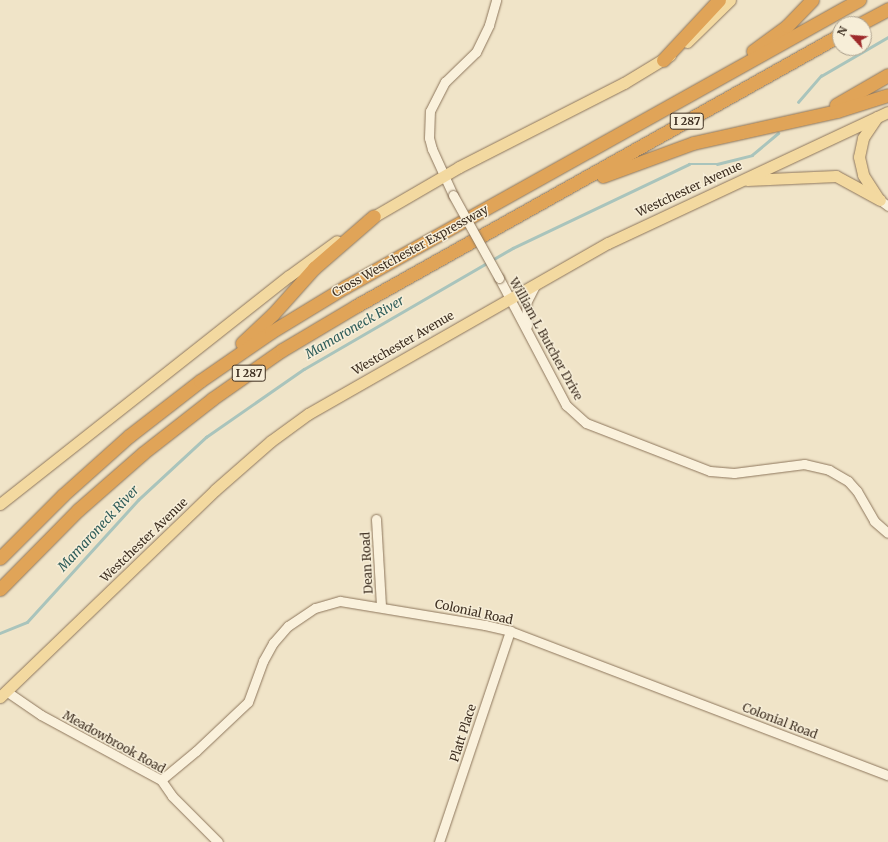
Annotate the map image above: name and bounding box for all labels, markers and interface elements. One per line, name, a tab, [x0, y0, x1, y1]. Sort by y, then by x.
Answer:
north arrow	[832, 16, 872, 56]
text: N	[834, 24, 850, 38]
road number: I 287	[669, 112, 705, 130]
street label: Westchester Avenue	[634, 158, 744, 220]
street label: Cross Westchester Expressway	[329, 202, 491, 300]
street label: William L Butcher Drive	[506, 275, 586, 403]
water label: Mamaroneck River	[303, 293, 407, 363]
street label: Westchester Avenue	[350, 308, 456, 378]
road number: I 287	[231, 364, 267, 382]
water label: Mamaroneck River	[55, 483, 143, 575]
street label: Westchester Avenue	[98, 495, 190, 585]
street label: Dean Road	[358, 532, 376, 594]
street label: Colonial Road	[434, 597, 514, 627]
street label: Colonial Road	[740, 700, 820, 742]
street label: Platt Place	[447, 702, 479, 764]
street label: Meadowbrook Road	[60, 708, 168, 776]

